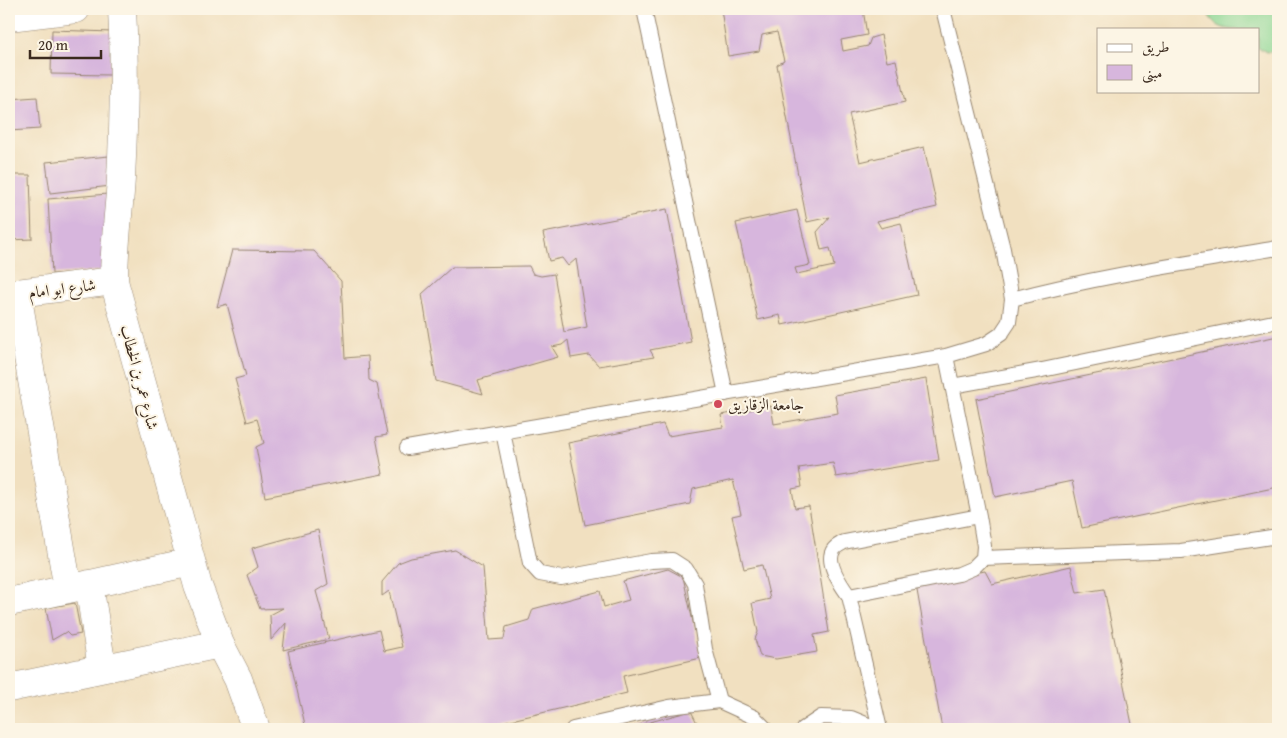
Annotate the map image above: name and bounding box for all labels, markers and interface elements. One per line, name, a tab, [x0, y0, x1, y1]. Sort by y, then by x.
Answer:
scale bar	[30, 28, 101, 60]
legend	[1097, 28, 1260, 92]
text: 20 m	[38, 34, 69, 55]
text: طريق	[1142, 36, 1169, 57]
text: مبنى	[1142, 62, 1162, 84]
street label: شارع ابو امام	[27, 272, 97, 307]
street label: شارع عمر بن الخطاب	[113, 322, 166, 433]
place label: جامعة الزقازيق	[728, 392, 804, 416]
marker: جامعة الزقازيق	[712, 398, 724, 410]

